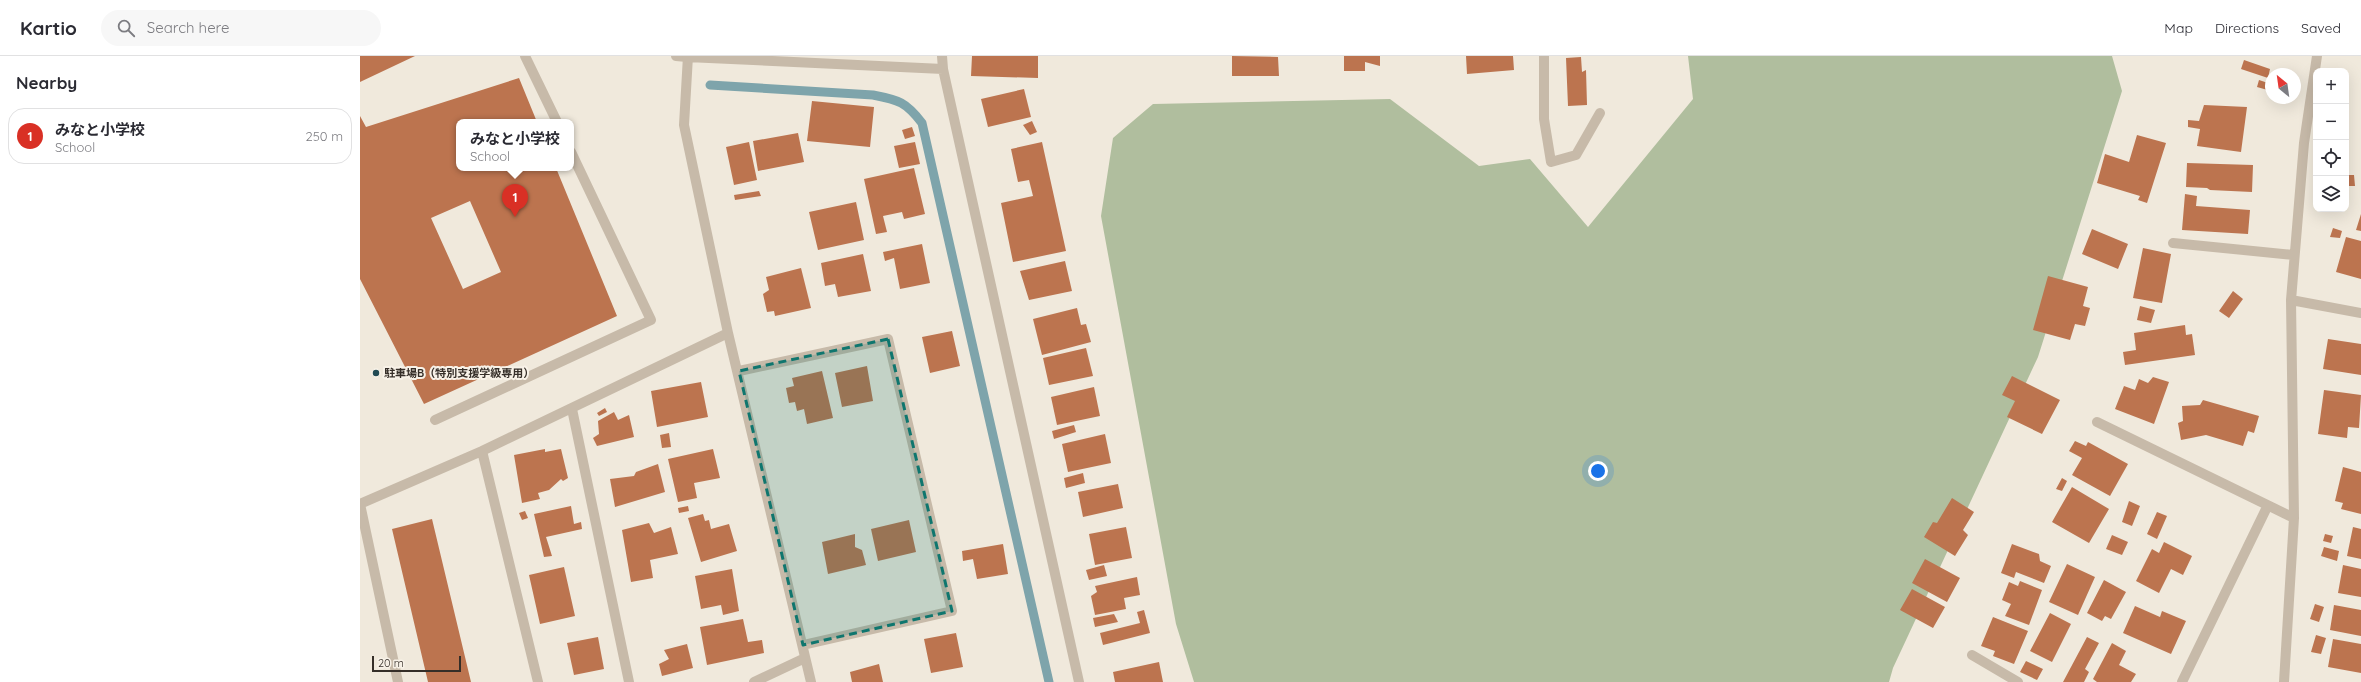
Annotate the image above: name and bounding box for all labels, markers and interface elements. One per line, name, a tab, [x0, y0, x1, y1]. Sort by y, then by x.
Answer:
search box	[101, 10, 381, 46]
text: Kartio	[20, 16, 77, 40]
icon: search	[115, 17, 137, 39]
text: Search here	[147, 18, 230, 37]
text: Map	[2164, 19, 2193, 37]
text: Directions	[2215, 19, 2279, 37]
text: Saved	[2301, 19, 2341, 37]
north arrow	[2265, 68, 2301, 104]
map controls	[2313, 68, 2349, 212]
button: +	[2313, 68, 2349, 104]
text: Nearby	[16, 72, 77, 93]
button: −	[2313, 104, 2349, 140]
popup	[456, 119, 574, 171]
text: みなと小学校	[55, 120, 145, 139]
text: 1	[27, 128, 33, 144]
text: 250 m	[306, 128, 343, 144]
text: みなと小学校	[470, 129, 560, 148]
text: School	[55, 139, 95, 155]
button: locate	[2313, 140, 2349, 176]
text: School	[470, 148, 510, 164]
button: layers	[2313, 176, 2349, 212]
pin: 1	[502, 184, 528, 217]
place label: 駐車場B（特別支援学級専用）	[384, 366, 534, 380]
marker: 駐車場B（特別支援学級専用）	[371, 368, 381, 378]
your location	[1588, 461, 1608, 481]
scale bar	[372, 654, 461, 673]
text: 20 m	[378, 656, 404, 670]

